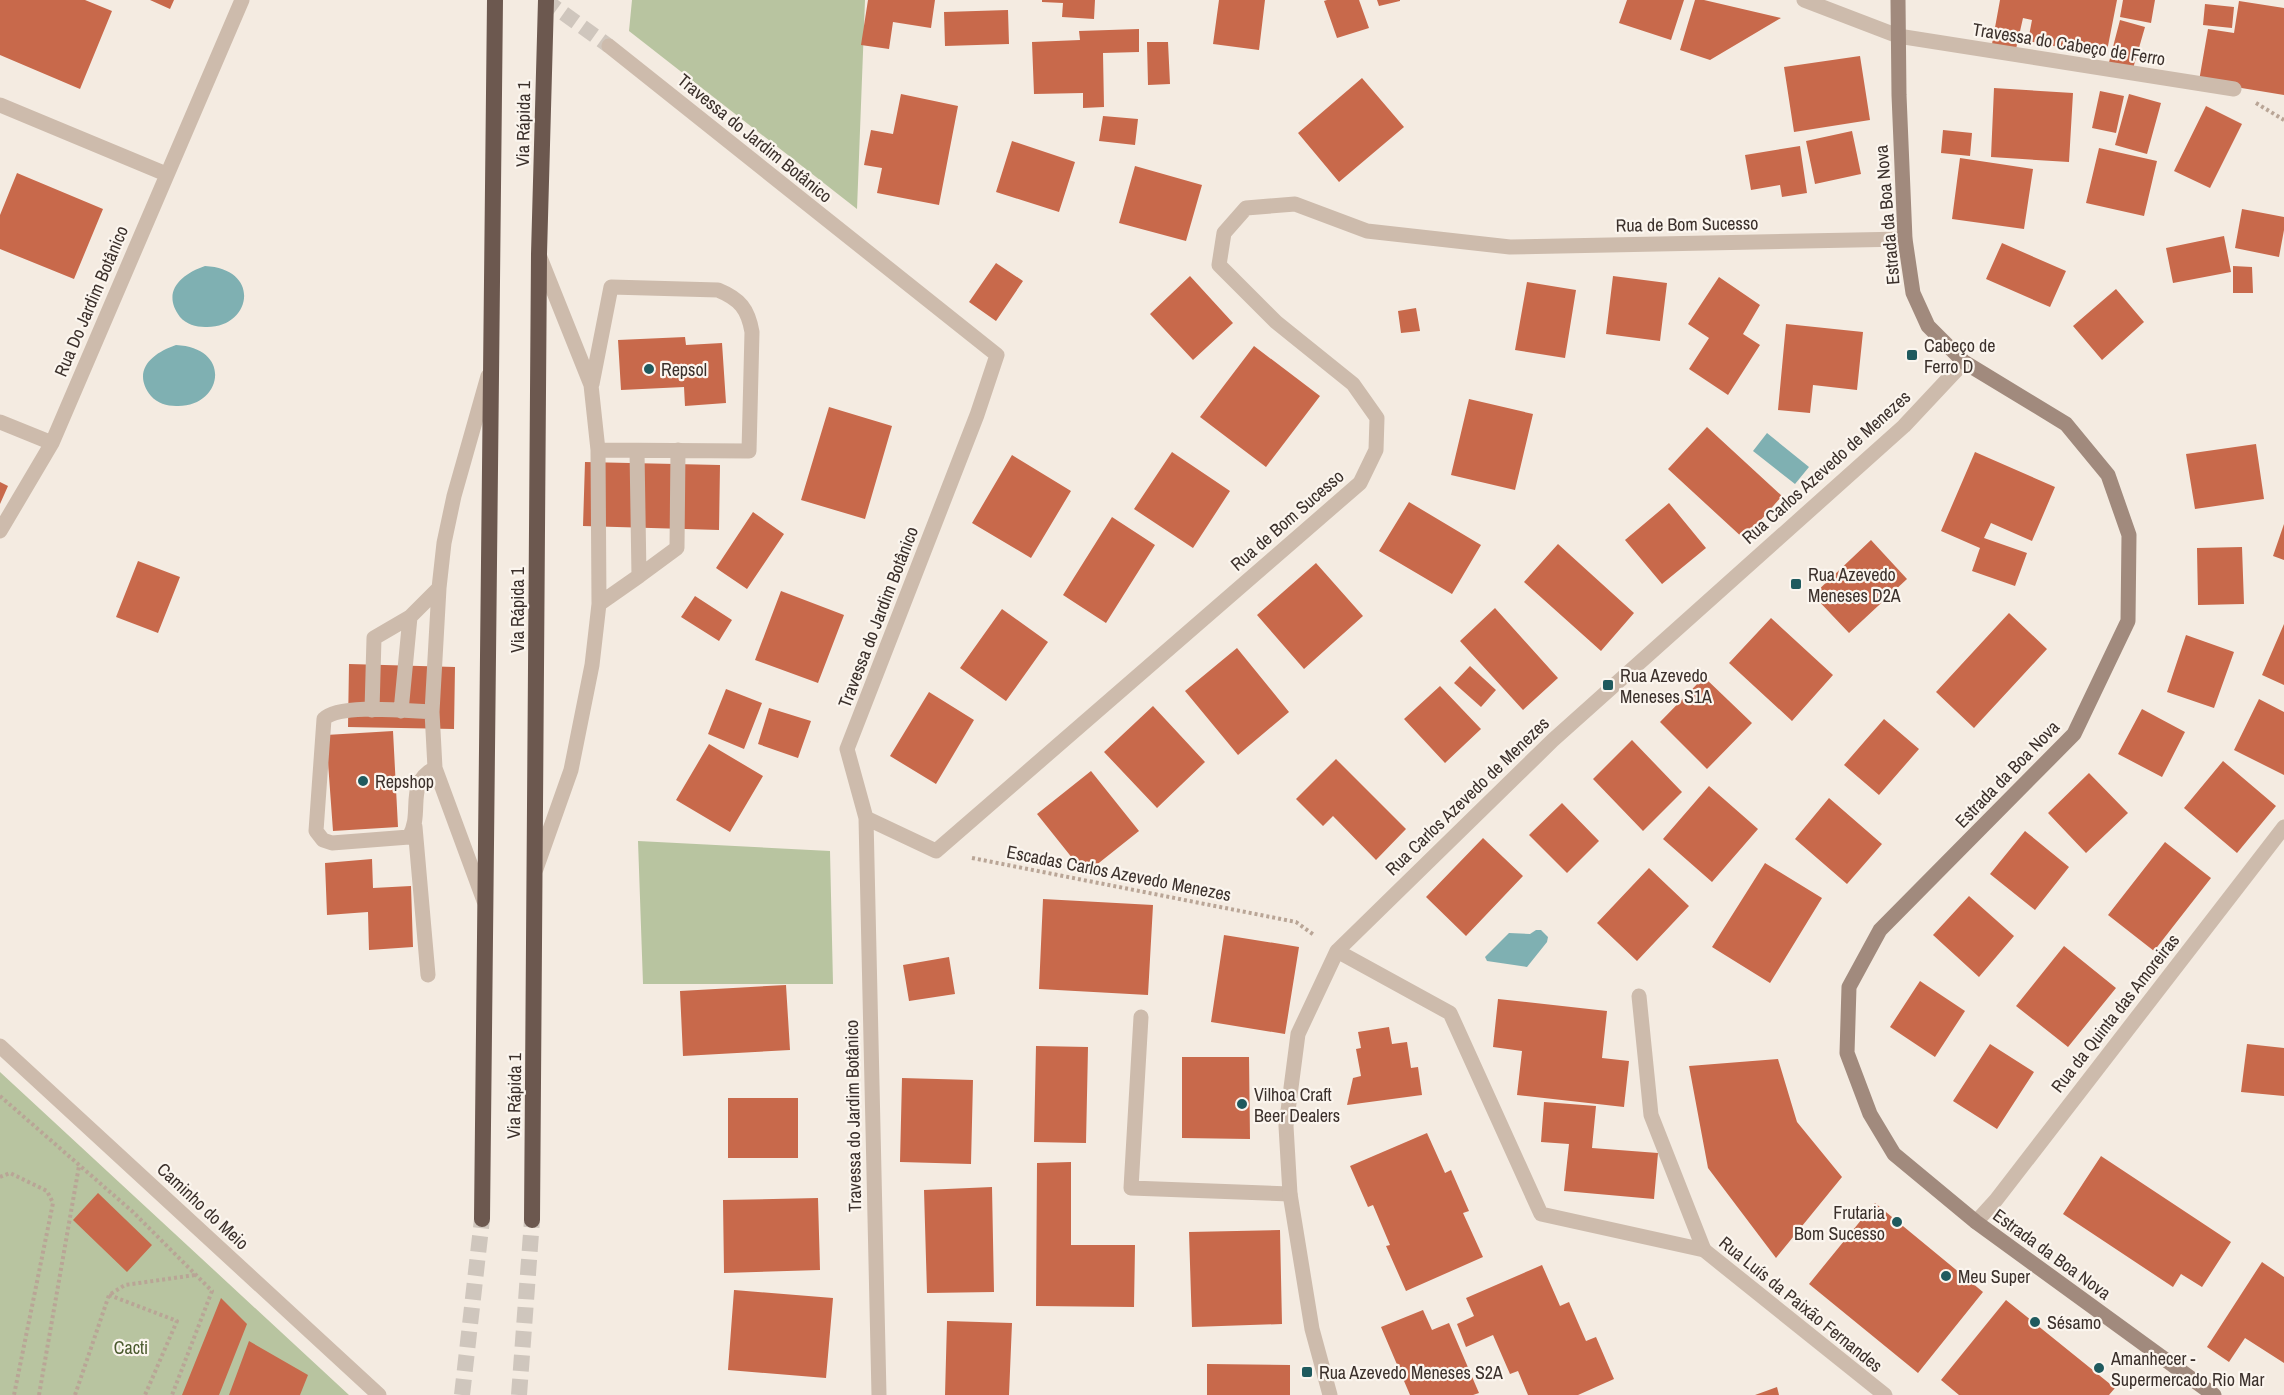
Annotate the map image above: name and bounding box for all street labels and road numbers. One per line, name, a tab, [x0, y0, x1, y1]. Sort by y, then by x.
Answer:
street label: Travessa do Cabeço de Ferro	[1971, 16, 2167, 72]
street label: Travessa do Jardim Botânico	[672, 68, 838, 208]
street label: Via Rápida 1	[510, 80, 536, 167]
street label: Estrada da Boa Nova	[1868, 144, 1906, 286]
street label: Rua de Bom Sucesso	[1615, 210, 1759, 238]
street label: Rua Do Jardim Botânico	[48, 222, 134, 380]
street label: Rua Carlos Azevedo de Menezes	[1736, 384, 1916, 550]
street label: Rua de Bom Sucesso	[1225, 464, 1349, 576]
street label: Travessa do Jardim Botânico	[832, 523, 924, 711]
street label: Via Rápida 1	[505, 566, 530, 653]
street label: Rua Carlos Azevedo de Menezes	[1380, 711, 1554, 881]
street label: Estrada da Boa Nova	[1949, 715, 2065, 833]
street label: Escadas Carlos Azevedo Menezes	[1005, 839, 1233, 907]
street label: Rua da Quinta das Amoreiras	[2045, 928, 2185, 1098]
street label: Travessa do Jardim Botânico	[839, 1020, 867, 1212]
street label: Via Rápida 1	[501, 1052, 527, 1139]
street label: Caminho do Meio	[152, 1157, 254, 1255]
street label: Estrada da Boa Nova	[1988, 1203, 2116, 1305]
street label: Rua Luís da Paixão Fernandes	[1714, 1230, 1888, 1378]

